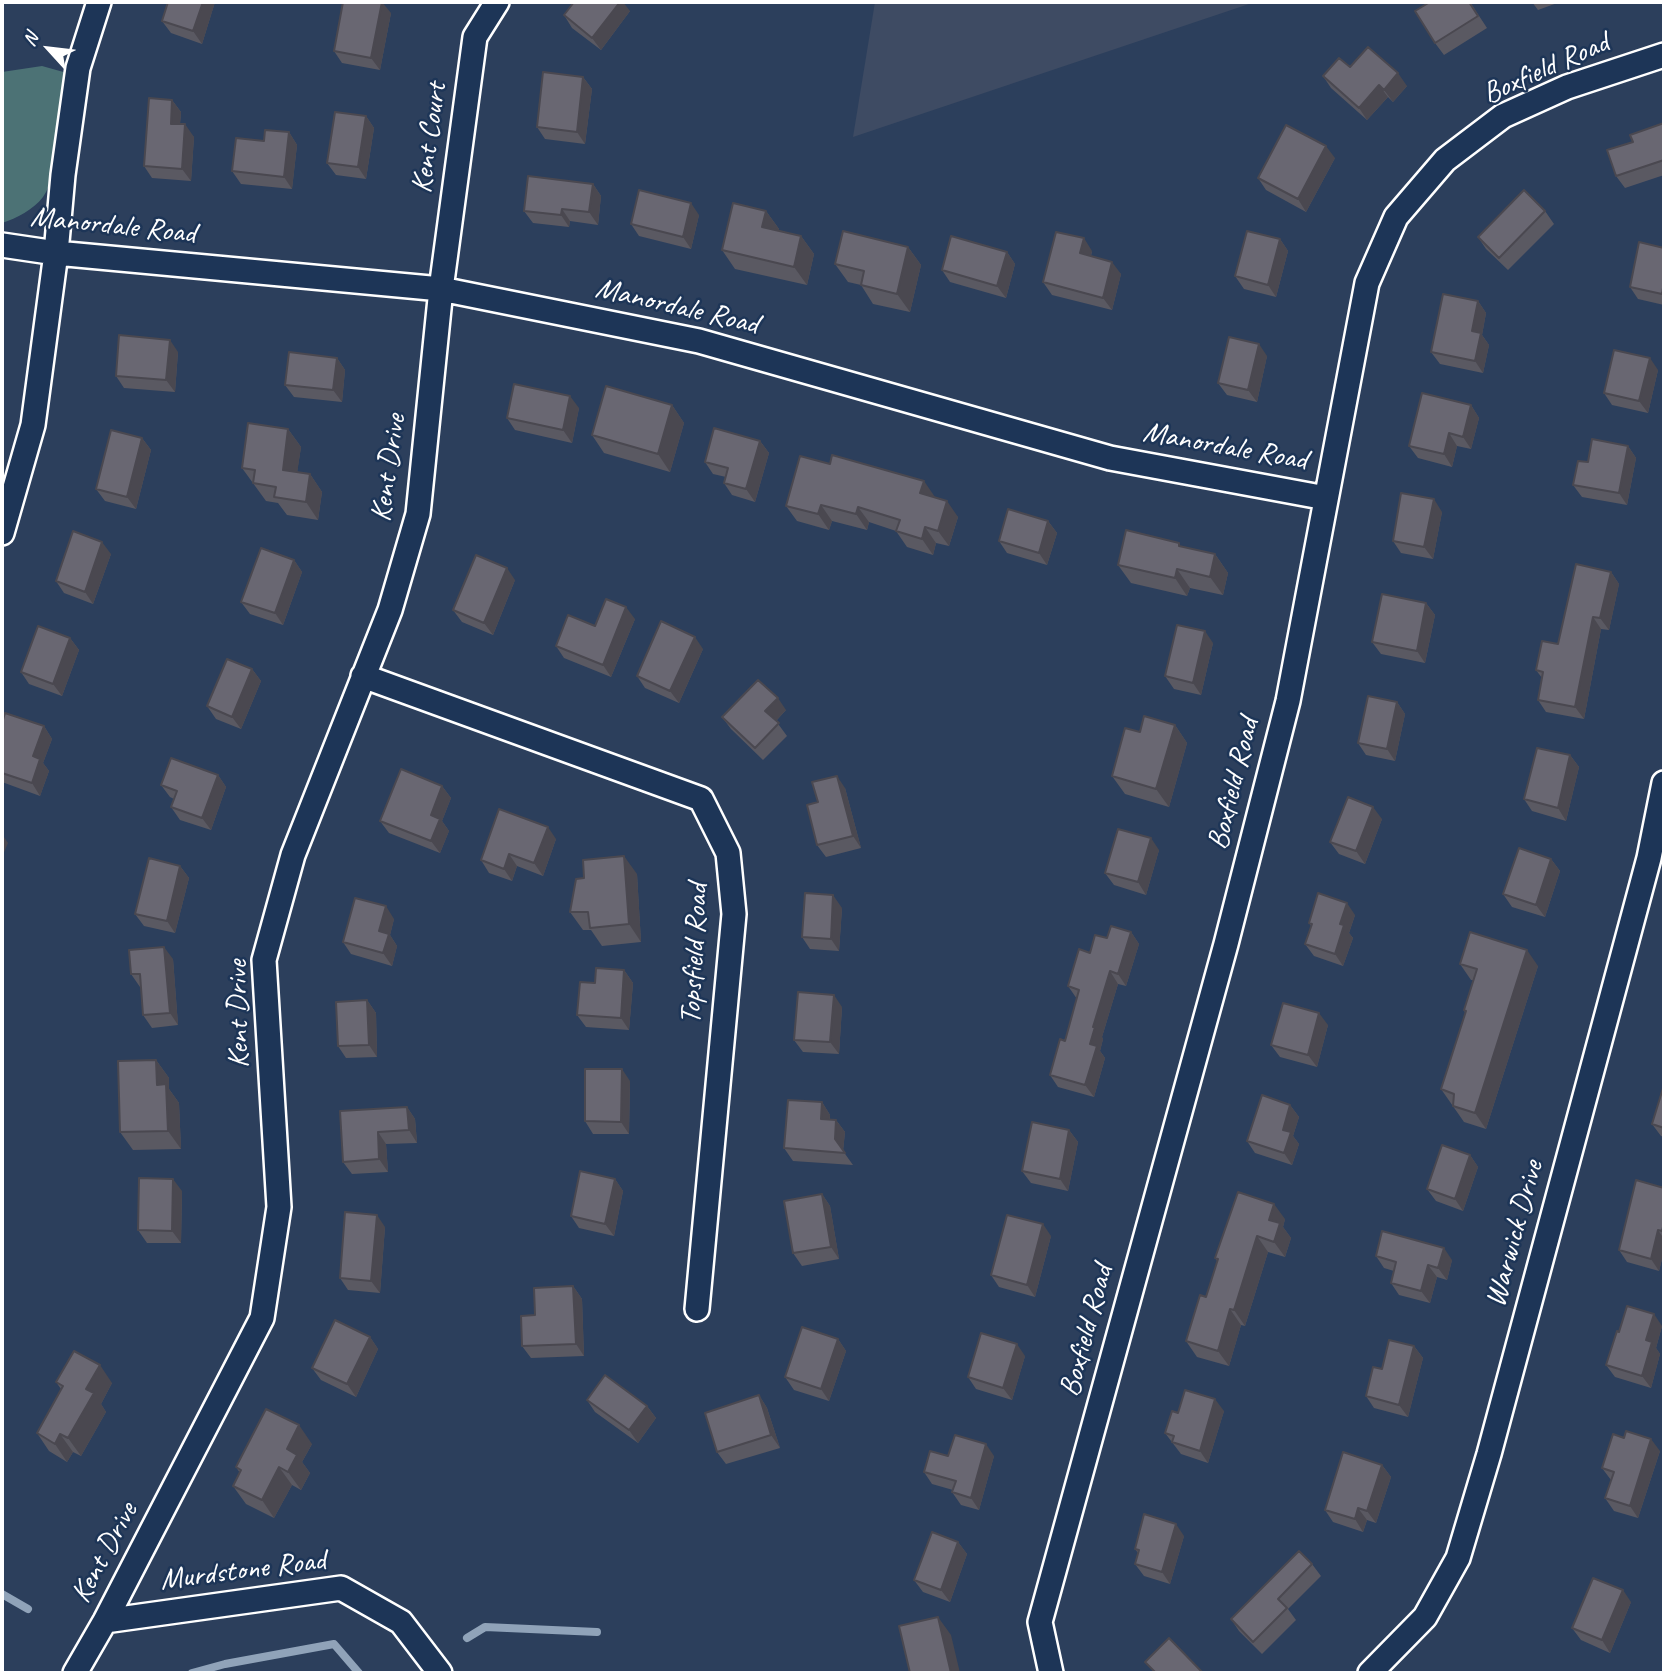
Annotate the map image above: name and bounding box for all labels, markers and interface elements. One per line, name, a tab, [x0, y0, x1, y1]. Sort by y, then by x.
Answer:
north arrow	[14, 14, 84, 84]
street label: Boxfield Road	[1477, 25, 1615, 113]
text: N	[17, 29, 44, 50]
street label: Kent Court	[404, 81, 456, 195]
street label: Manordale Road	[29, 199, 197, 253]
street label: Manordale Road	[592, 271, 762, 343]
street label: Kent Drive	[364, 412, 414, 524]
street label: Manordale Road	[1140, 415, 1310, 479]
street label: Boxfield Road	[1200, 714, 1268, 854]
street label: Topsfield Road	[673, 883, 717, 1025]
street label: Kent Drive	[220, 960, 258, 1068]
street label: Warwick Drive	[1478, 1157, 1552, 1311]
street label: Boxfield Road	[1052, 1261, 1122, 1401]
street label: Kent Drive	[64, 1497, 146, 1609]
street label: Murdstone Road	[158, 1543, 328, 1599]

